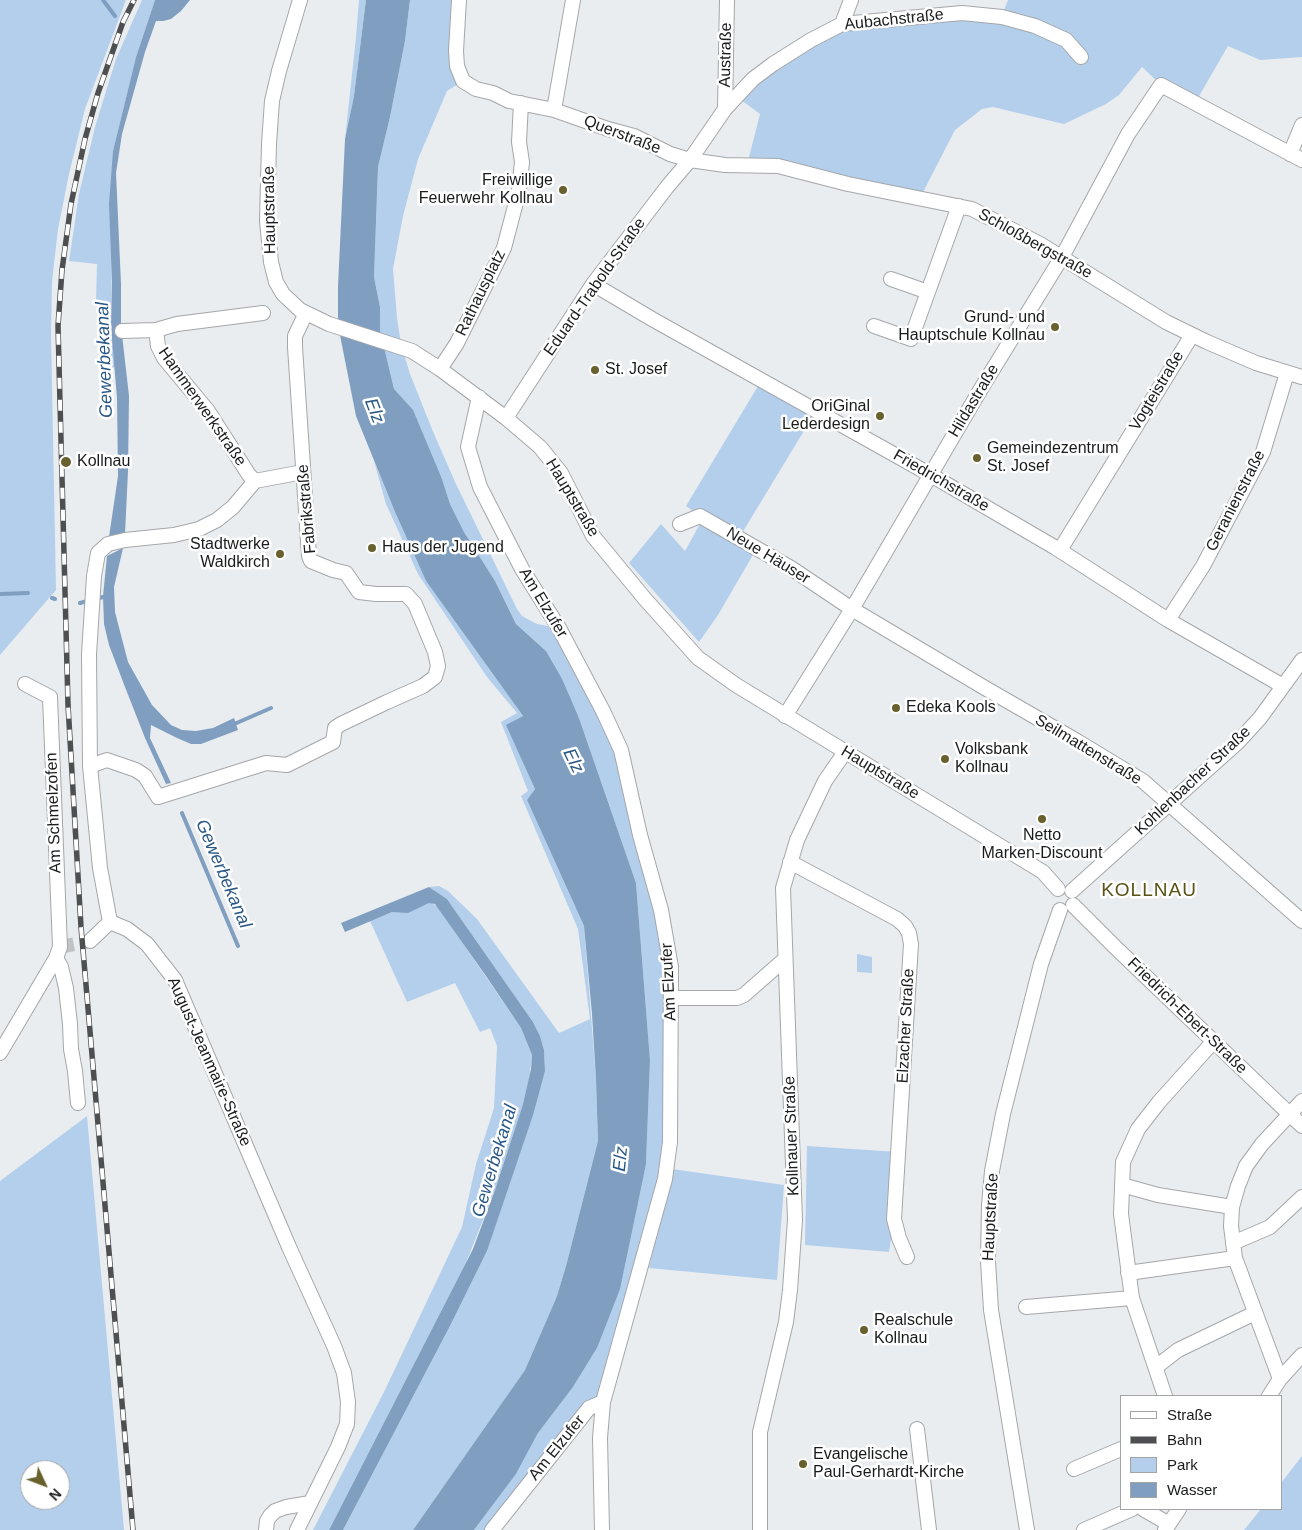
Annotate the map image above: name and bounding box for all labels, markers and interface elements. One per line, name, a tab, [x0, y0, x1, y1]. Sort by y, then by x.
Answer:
street label: Aubachstraße	[843, 5, 945, 35]
street label: Austraße	[716, 22, 736, 88]
street label: Querstraße	[581, 112, 663, 158]
street label: Hauptstraße	[260, 166, 280, 254]
place label: Freiwillige Feuerwehr Kollnau	[419, 171, 553, 209]
marker: Freiwillige Feuerwehr Kollnau	[557, 184, 569, 196]
street label: Schloßbergstraße	[975, 205, 1095, 283]
street label: Eduard-Trabold-Straße	[540, 214, 650, 360]
street label: Rathausplatz	[452, 247, 510, 339]
water label: Gewerbekanal	[92, 302, 118, 418]
place label: Grund- und Hauptschule Kollnau	[898, 308, 1045, 346]
marker: Grund- und Hauptschule Kollnau	[1049, 321, 1061, 333]
street label: Hammerwerkstraße	[154, 344, 250, 470]
street label: Vogteistraße	[1126, 348, 1188, 434]
place label: St. Josef	[605, 360, 667, 380]
street label: Hildastraße	[945, 361, 1003, 441]
marker: St. Josef	[589, 364, 601, 376]
water label: Elz	[359, 395, 389, 427]
place label: OriGinal Lederdesign	[782, 397, 870, 435]
marker: OriGinal Lederdesign	[874, 410, 886, 422]
place label: Gemeindezentrum St. Josef	[987, 439, 1119, 477]
street label: Friedrichstraße	[890, 446, 992, 516]
street label: Geranienstraße	[1202, 447, 1270, 555]
place label: Kollnau	[77, 452, 130, 472]
marker: Gemeindezentrum St. Josef	[971, 452, 983, 464]
marker: Kollnau	[59, 455, 73, 469]
street label: Hauptstraße	[541, 455, 603, 541]
street label: Fabrikstraße	[294, 463, 320, 555]
street label: Neue Häuser	[723, 523, 813, 589]
place label: Stadtwerke Waldkirch	[190, 535, 270, 573]
place label: Haus der Jugend	[382, 538, 504, 558]
marker: Haus der Jugend	[366, 542, 378, 554]
marker: Stadtwerke Waldkirch	[274, 548, 286, 560]
street label: Am Elzufer	[515, 565, 571, 641]
place label: Edeka Kools	[906, 698, 996, 718]
marker: Edeka Kools	[890, 702, 902, 714]
street label: Seilmattenstraße	[1031, 711, 1145, 789]
street label: Kohlenbacher Straße	[1131, 722, 1255, 840]
place label: Volksbank Kollnau	[955, 740, 1028, 778]
street label: Hauptstraße	[837, 742, 923, 804]
water label: Elz	[558, 745, 588, 777]
street label: Am Schmelzofen	[42, 752, 66, 874]
marker: Volksbank Kollnau	[939, 753, 951, 765]
marker: Netto Marken-Discount	[1036, 813, 1048, 825]
water label: Gewerbekanal	[190, 816, 256, 932]
place label: Netto Marken-Discount	[982, 826, 1102, 864]
district label: KOLLNAU	[1100, 880, 1198, 902]
street label: Am Elzufer	[657, 942, 681, 1022]
street label: Friedrich-Ebert-Straße	[1123, 954, 1251, 1078]
street label: Elzacher Straße	[893, 968, 919, 1084]
street label: August-Jeanmaire-Straße	[163, 974, 255, 1150]
street label: Kollnauer Straße	[780, 1076, 804, 1196]
water label: Gewerbekanal	[468, 1102, 522, 1220]
water label: Elz	[609, 1145, 633, 1173]
street label: Hauptstraße	[979, 1173, 1003, 1261]
place label: Realschule Kollnau	[874, 1311, 953, 1349]
marker: Realschule Kollnau	[858, 1324, 870, 1336]
legend	[1120, 1395, 1282, 1510]
text: Straße	[1167, 1406, 1212, 1423]
street label: Am Elzufer	[525, 1412, 589, 1484]
text: Bahn	[1167, 1431, 1202, 1448]
place label: Evangelische Paul-Gerhardt-Kirche	[813, 1445, 964, 1483]
text: Park	[1167, 1456, 1198, 1473]
marker: Evangelische Paul-Gerhardt-Kirche	[797, 1458, 809, 1470]
north arrow	[20, 1460, 70, 1510]
text: Wasser	[1167, 1481, 1217, 1498]
text: N	[46, 1485, 65, 1504]

